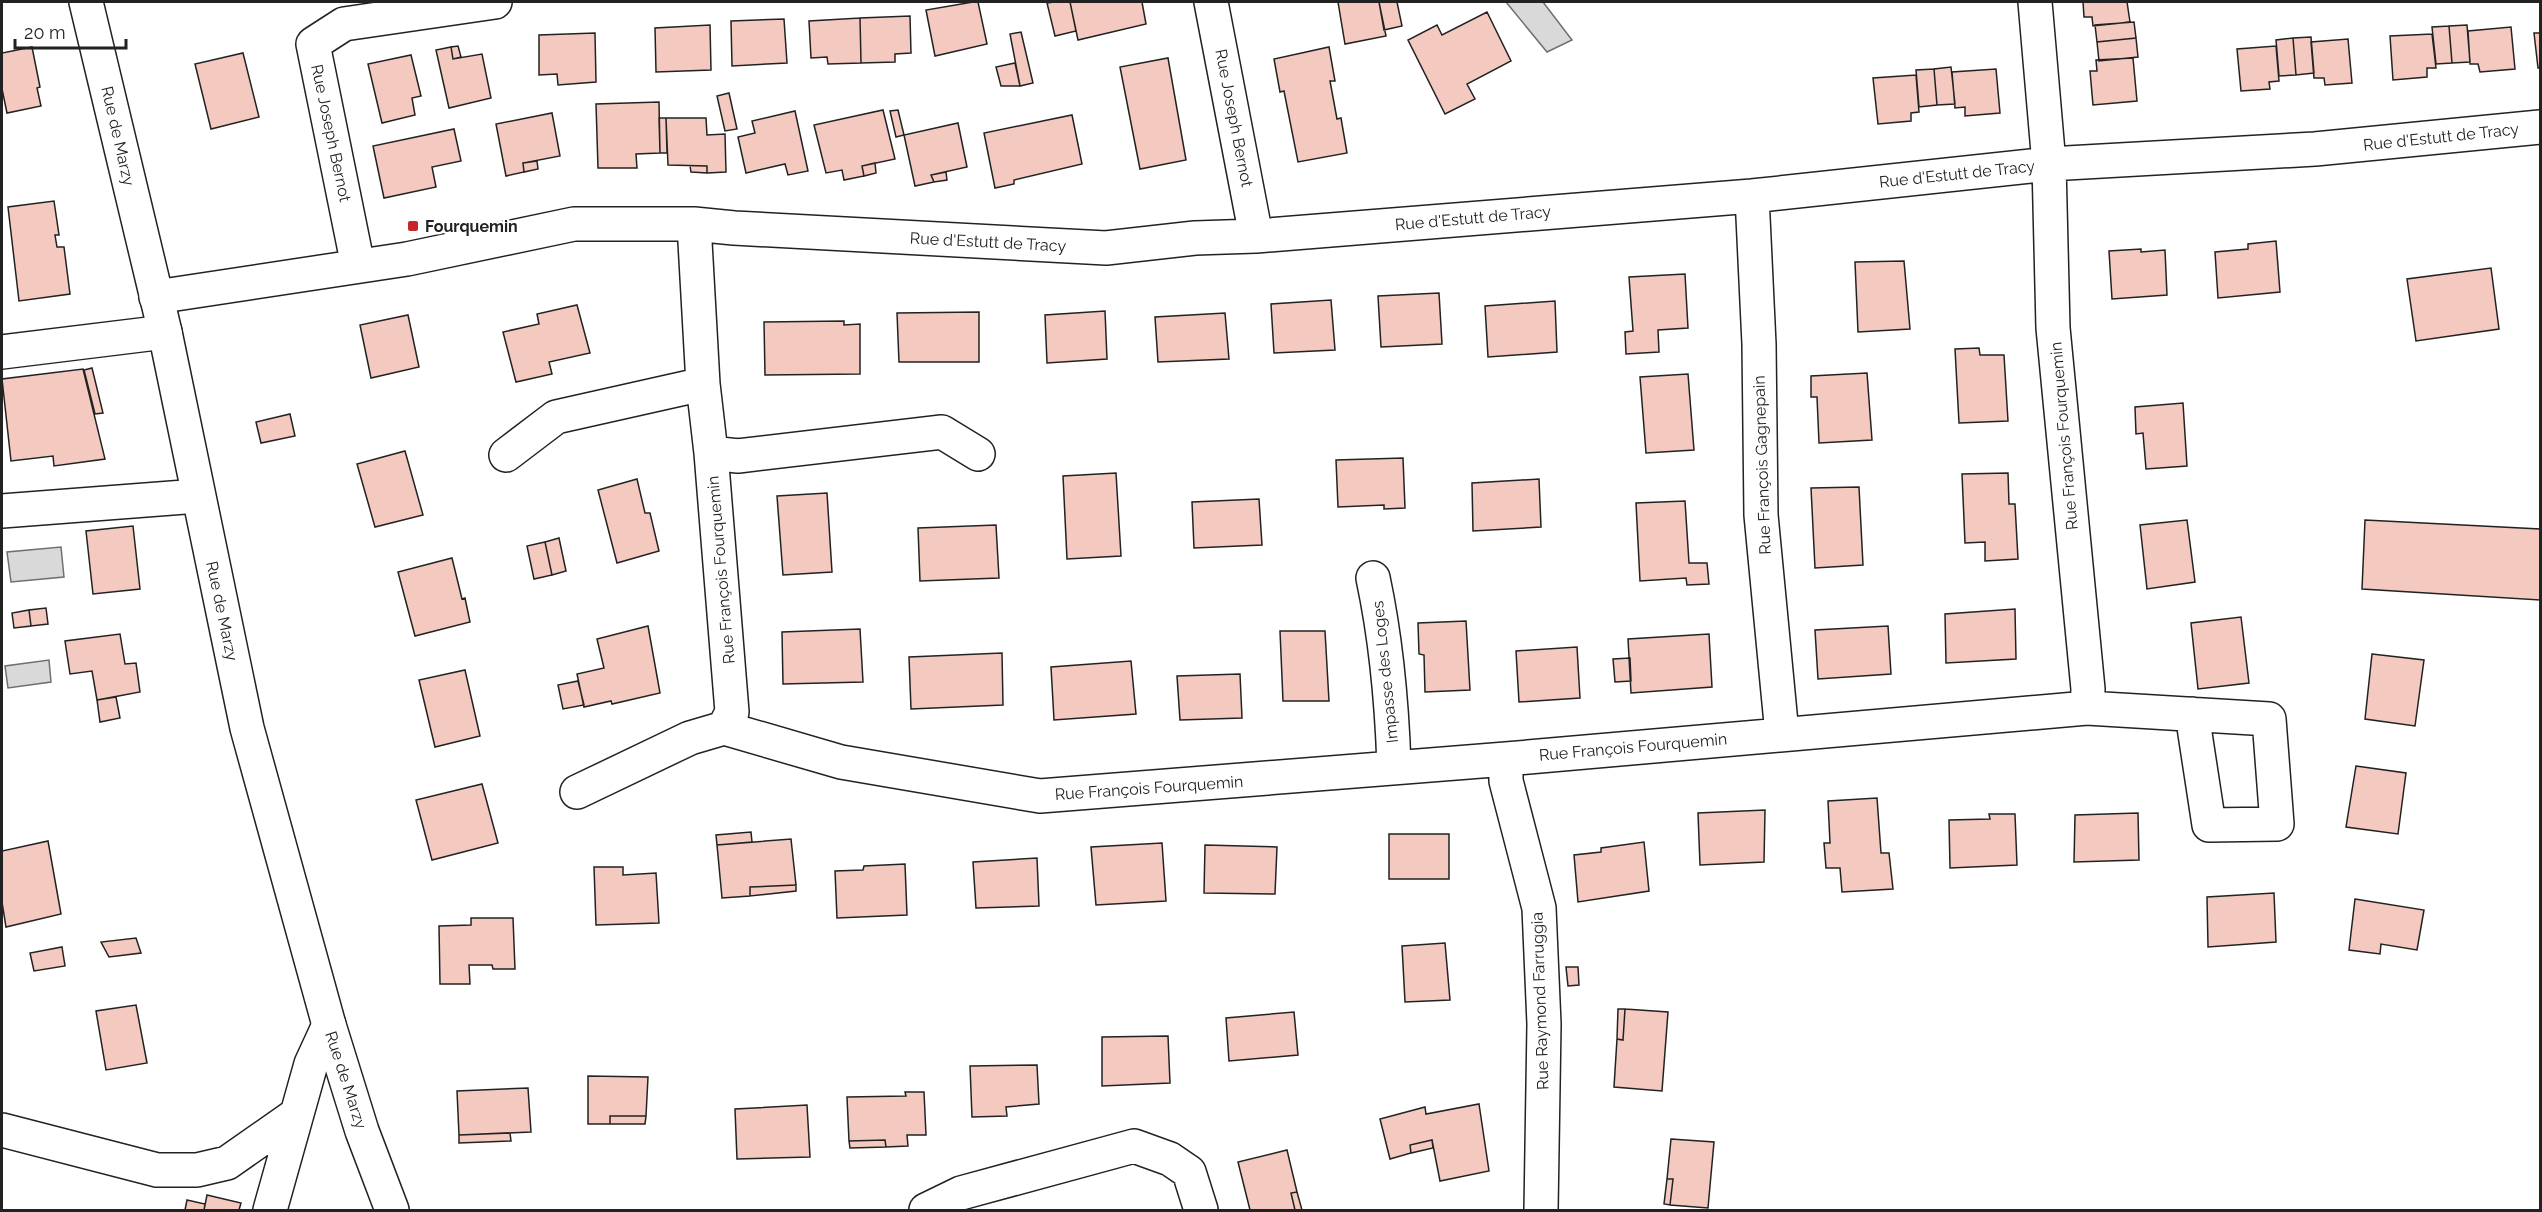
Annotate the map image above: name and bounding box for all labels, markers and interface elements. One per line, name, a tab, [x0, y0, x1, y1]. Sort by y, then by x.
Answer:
scale bar	[15, 12, 126, 50]
text: 20 m	[24, 22, 66, 43]
street label: Rue Joseph Bernot	[1211, 47, 1257, 189]
street label: Rue Joseph Bernot	[307, 63, 355, 204]
street label: Rue de Marzy	[97, 84, 139, 188]
street label: Rue d'Estutt de Tracy	[2362, 119, 2520, 155]
street label: Rue d'Estutt de Tracy	[1878, 156, 2036, 192]
street label: Rue d'Estutt de Tracy	[1394, 202, 1552, 234]
place label: Fourquemin	[425, 217, 518, 236]
marker: Fourquemin	[406, 219, 420, 233]
street label: Rue d'Estutt de Tracy	[909, 228, 1067, 256]
street label: Rue François Fourquemin	[2046, 341, 2082, 531]
street label: Rue François Gagnepain	[1749, 375, 1775, 555]
street label: Rue François Fourquemin	[703, 475, 739, 665]
street label: Rue de Marzy	[202, 559, 242, 663]
street label: Impasse des Loges	[1368, 600, 1402, 744]
street label: Rue François Fourquemin	[1538, 729, 1728, 765]
street label: Rue François Fourquemin	[1054, 772, 1244, 804]
street label: Rue Raymond Farruggia	[1527, 912, 1553, 1090]
street label: Rue de Marzy	[321, 1029, 371, 1132]

